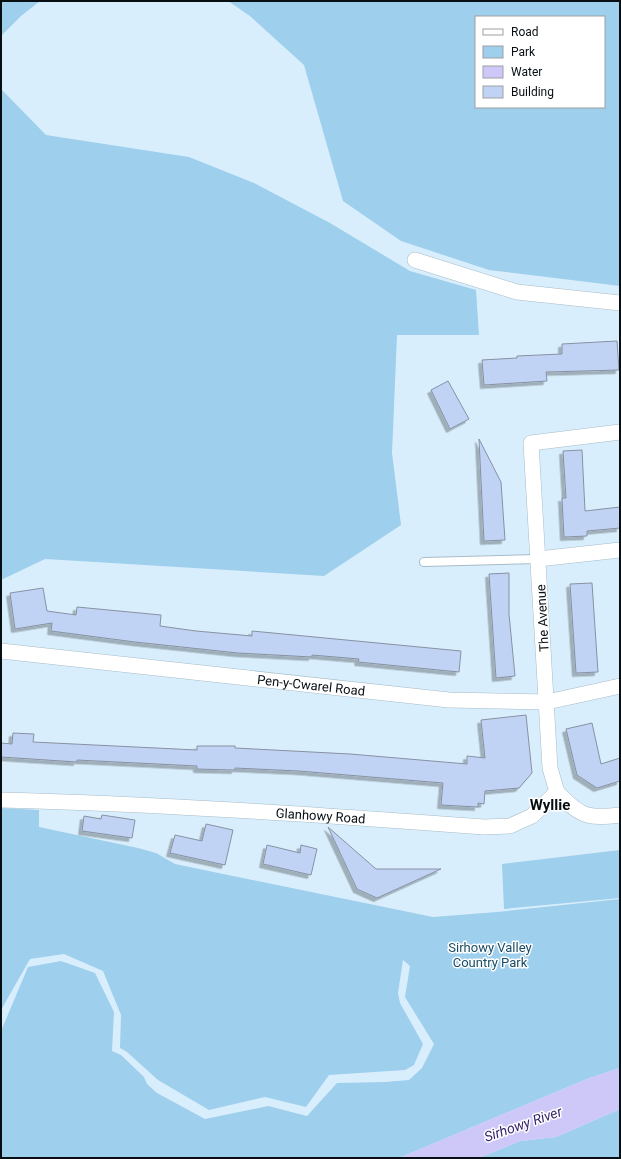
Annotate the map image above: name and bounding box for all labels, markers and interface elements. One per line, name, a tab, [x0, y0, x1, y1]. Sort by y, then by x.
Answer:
legend	[475, 16, 605, 108]
text: Road	[511, 25, 539, 39]
text: Park	[511, 45, 536, 59]
text: Water	[511, 65, 542, 79]
text: Building	[511, 85, 554, 99]
street label: The Avenue	[533, 584, 552, 652]
street label: Pen-y-Cwarel Road	[256, 672, 366, 699]
district label: Wyllie	[530, 796, 570, 814]
street label: Glanhowy Road	[275, 806, 366, 826]
park label: Sirhowy Valley Country Park	[448, 940, 532, 970]
water label: Sirhowy River	[482, 1103, 564, 1145]

